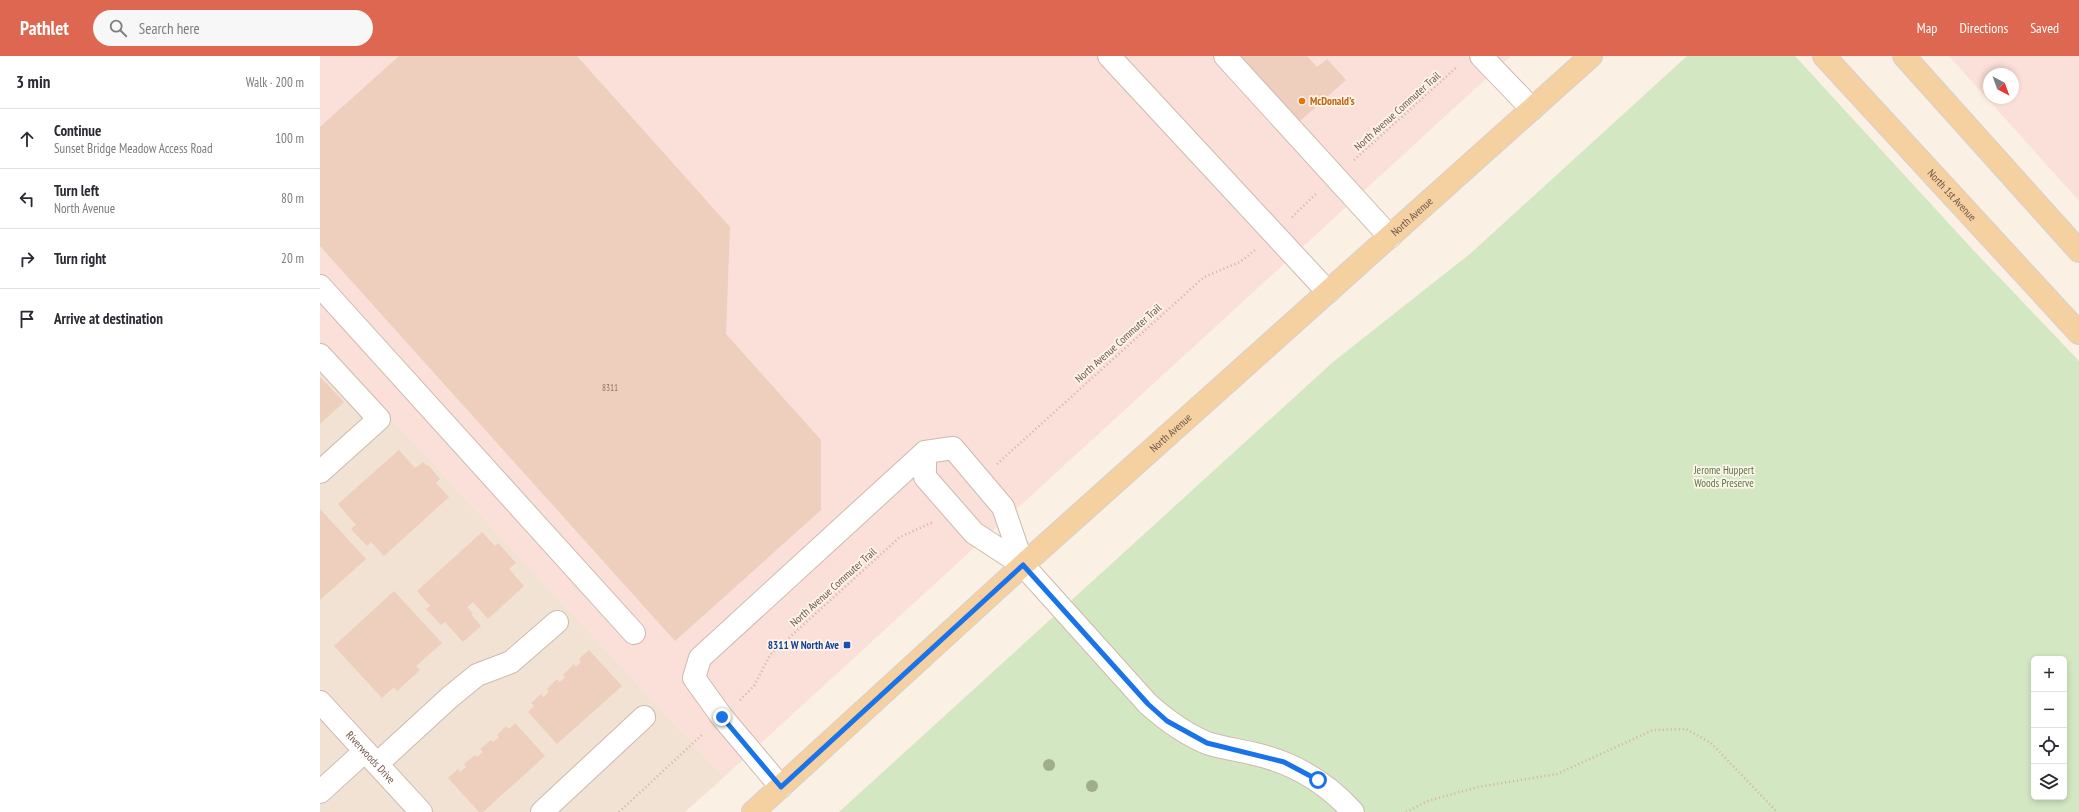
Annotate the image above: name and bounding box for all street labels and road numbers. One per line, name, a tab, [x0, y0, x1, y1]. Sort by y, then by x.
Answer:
street label: North Avenue Commuter Trail	[1351, 68, 1443, 153]
street label: North 1st Avenue	[1925, 166, 1980, 224]
street label: North Avenue	[1388, 194, 1436, 239]
street label: North Avenue Commuter Trail	[1072, 300, 1164, 385]
street label: North Avenue	[1147, 410, 1195, 455]
street label: North Avenue Commuter Trail	[787, 544, 879, 629]
street label: Riverwoods Drive	[343, 728, 399, 787]

